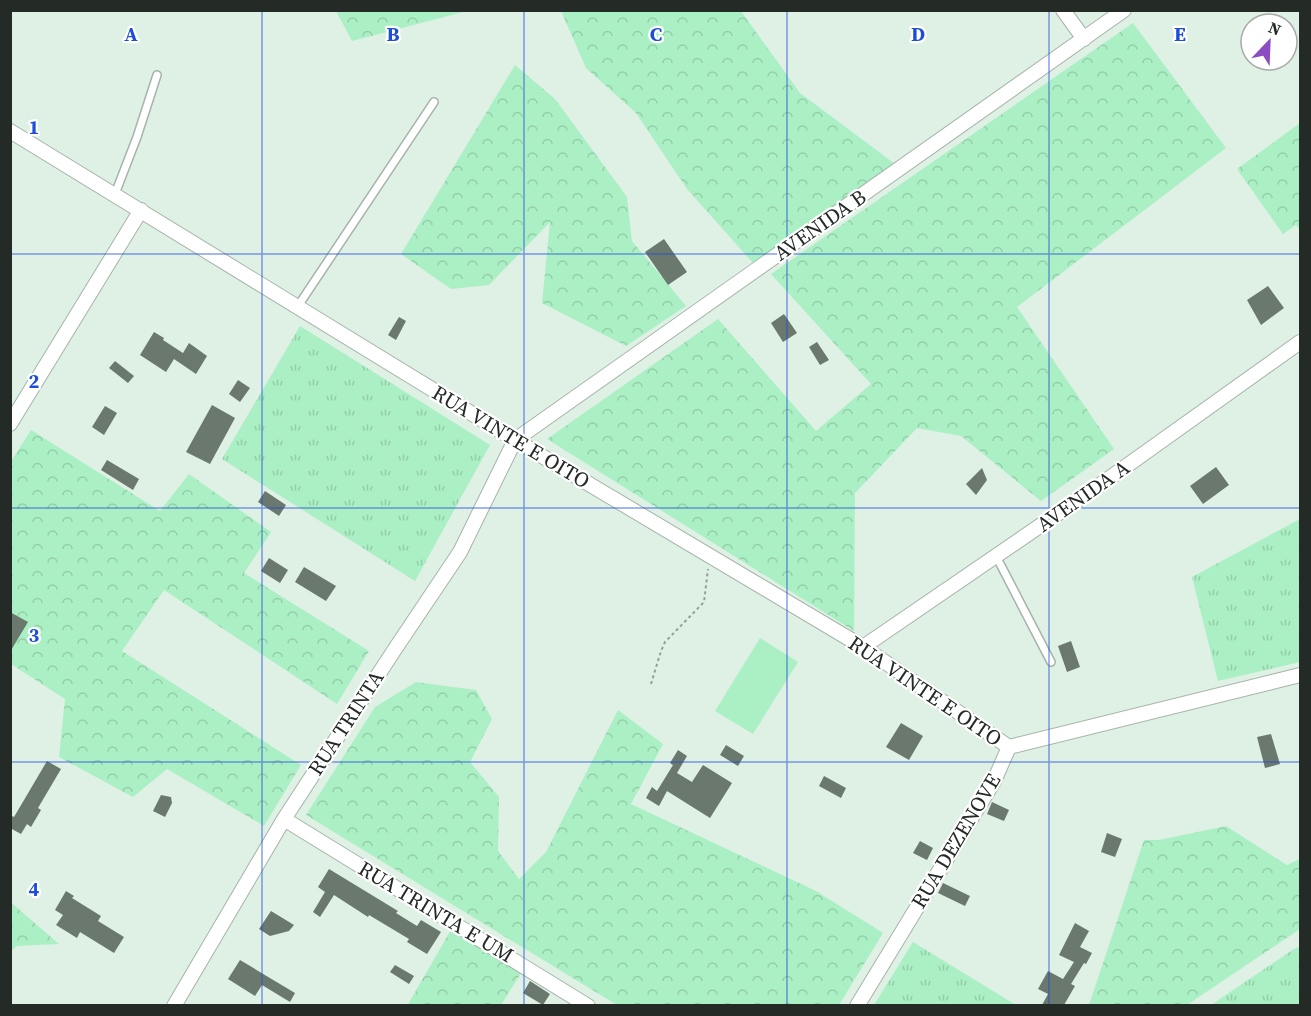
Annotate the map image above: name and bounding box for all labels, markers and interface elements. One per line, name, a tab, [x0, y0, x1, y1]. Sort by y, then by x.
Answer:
north arrow	[1239, 12, 1299, 72]
text: N	[1265, 16, 1285, 41]
text: A	[124, 20, 138, 48]
text: B	[386, 20, 400, 48]
text: C	[650, 20, 662, 48]
text: D	[911, 20, 925, 48]
text: E	[1174, 20, 1186, 48]
text: 1	[29, 113, 39, 141]
street label: AVENIDA B	[768, 182, 872, 267]
text: 2	[29, 367, 40, 395]
street label: RUA VINTE E OITO	[427, 378, 596, 495]
street label: AVENIDA A	[1030, 453, 1135, 538]
text: 3	[29, 621, 40, 649]
street label: RUA VINTE E OITO	[843, 628, 1008, 753]
street label: RUA TRINTA	[301, 665, 390, 781]
street label: RUA DEZENOVE	[904, 768, 1007, 914]
street label: RUA TRINTA E UM	[353, 854, 519, 969]
text: 4	[29, 875, 40, 903]

